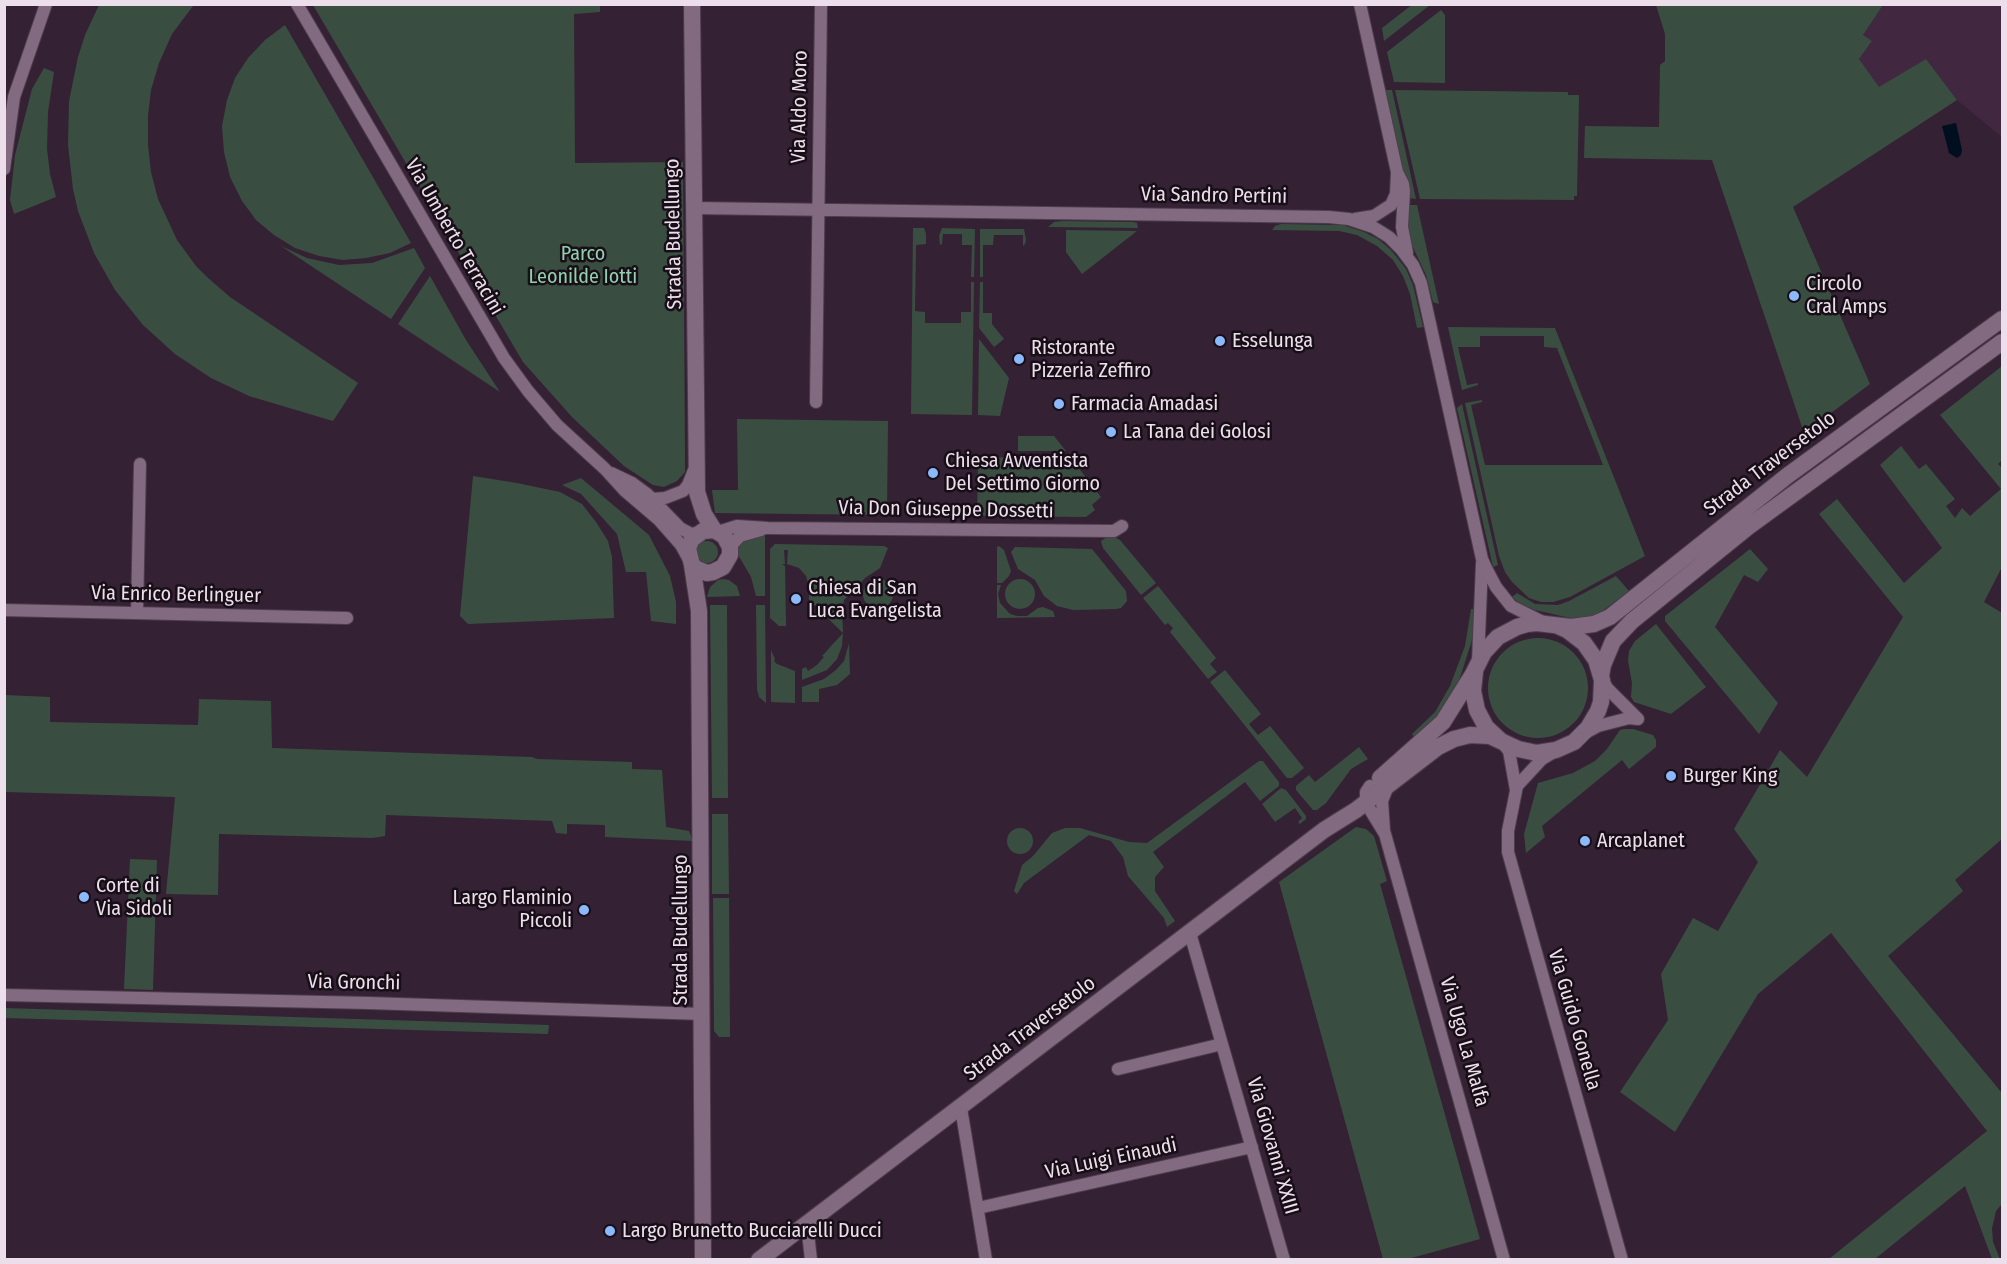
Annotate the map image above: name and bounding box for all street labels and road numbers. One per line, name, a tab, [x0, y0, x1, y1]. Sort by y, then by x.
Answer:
street label: Via Aldo Moro	[787, 50, 813, 164]
street label: Via Umberto Terracini	[400, 155, 508, 319]
street label: Strada Budellungo	[661, 158, 687, 310]
street label: Via Sandro Pertini	[1141, 183, 1287, 209]
street label: Strada Traversetolo	[1699, 407, 1841, 521]
street label: Via Don Giuseppe Dossetti	[838, 496, 1054, 524]
street label: Via Enrico Berlinguer	[91, 582, 261, 608]
street label: Strada Budellungo	[669, 855, 693, 1005]
street label: Via Guido Gonella	[1542, 947, 1606, 1093]
street label: Via Gronchi	[307, 970, 401, 996]
street label: Strada Traversetolo	[959, 972, 1101, 1086]
street label: Via Ugo La Malfa	[1434, 974, 1494, 1110]
street label: Via Giovanni XXIII	[1241, 1075, 1303, 1217]
street label: Via Luigi Einaudi	[1043, 1133, 1179, 1185]

